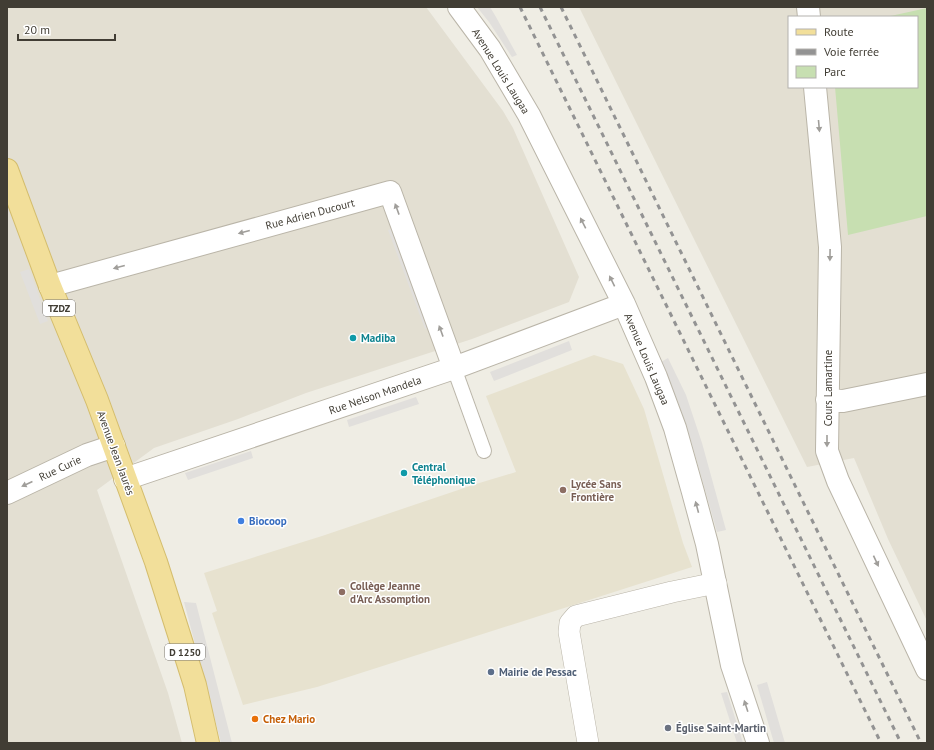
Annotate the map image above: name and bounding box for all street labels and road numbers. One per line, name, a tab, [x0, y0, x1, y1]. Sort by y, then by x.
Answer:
street label: Avenue Louis Laugaa	[469, 26, 533, 116]
street label: Rue Adrien Ducourt	[264, 195, 356, 233]
road number: TZDZ	[43, 300, 75, 316]
street label: Avenue Louis Laugaa	[621, 311, 673, 407]
street label: Cours Lamartine	[821, 349, 835, 426]
street label: Rue Nelson Mandela	[327, 373, 423, 417]
street label: Avenue Jean Jaurès	[94, 409, 138, 498]
street label: Rue Curie	[37, 452, 84, 484]
road number: D 1250	[165, 644, 205, 660]

